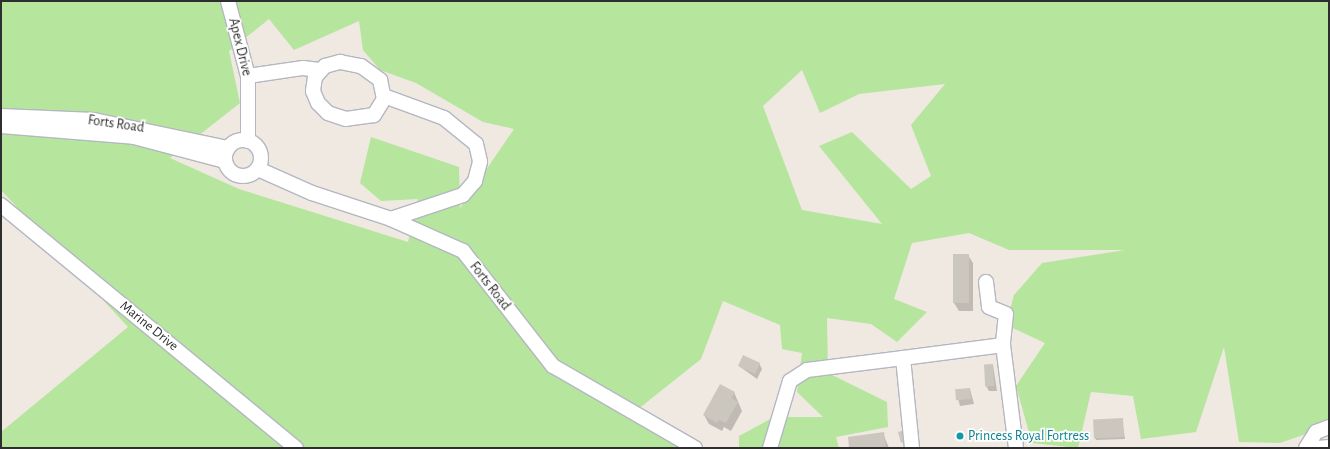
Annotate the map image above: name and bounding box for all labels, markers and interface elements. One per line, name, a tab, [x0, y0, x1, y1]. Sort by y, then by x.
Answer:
street label: Apex Drive	[225, 16, 255, 78]
street label: Forts Road	[87, 112, 145, 136]
street label: Forts Road	[466, 259, 514, 313]
street label: Marine Drive	[116, 297, 182, 355]
place label: Princess Royal Fortress	[968, 428, 1089, 444]
marker: Princess Royal Fortress	[955, 431, 965, 441]

